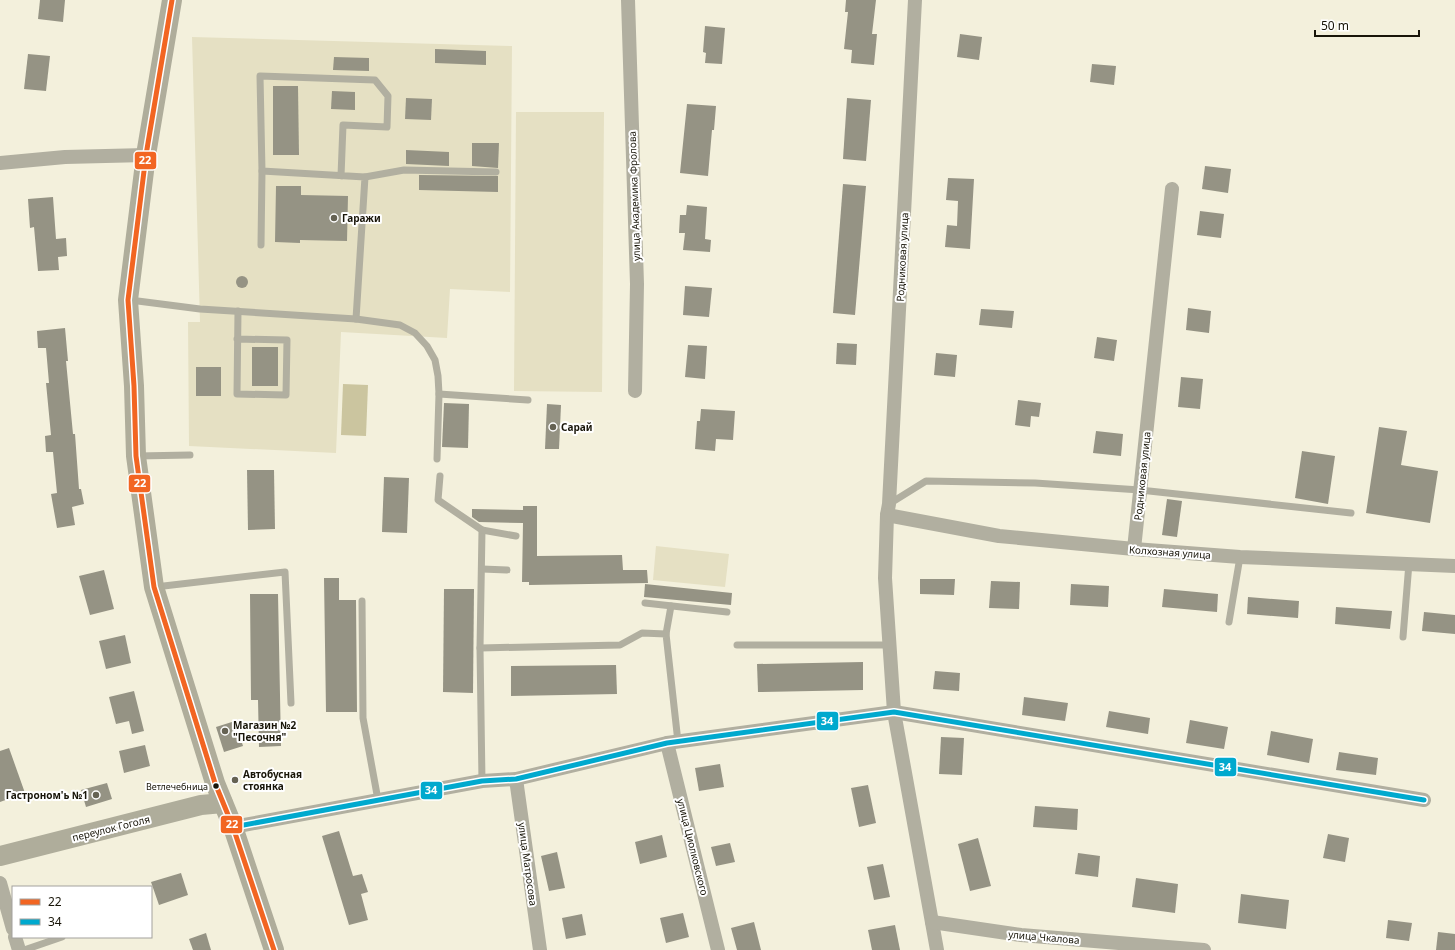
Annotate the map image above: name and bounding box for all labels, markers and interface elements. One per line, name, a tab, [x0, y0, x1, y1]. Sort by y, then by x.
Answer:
scale bar	[1315, 12, 1419, 38]
text: 50 m	[1321, 17, 1349, 34]
street label: улица Академика Фролова	[625, 131, 643, 261]
line badge: 22	[134, 151, 157, 170]
text: 22	[139, 152, 151, 167]
place label: Гаражи	[342, 211, 381, 225]
street label: Родниковая улица	[893, 212, 911, 302]
marker: Гаражи	[329, 213, 339, 223]
place label: Сарай	[561, 420, 592, 434]
marker: Сарай	[548, 422, 558, 432]
street label: Родниковая улица	[1130, 431, 1154, 521]
line badge: 22	[128, 474, 151, 493]
text: 22	[134, 475, 146, 490]
street label: Колхозная улица	[1129, 542, 1211, 562]
line badge: 34	[816, 711, 839, 731]
text: 34	[821, 713, 834, 728]
place label: Магазин №2 "Песочня"	[233, 718, 296, 744]
marker: Магазин №2 "Песочня"	[220, 726, 230, 736]
line badge: 34	[1214, 757, 1237, 777]
text: 34	[1219, 759, 1232, 774]
place label: Автобусная стоянка	[243, 767, 302, 793]
marker: Автобусная стоянка	[230, 775, 240, 785]
place label: Ветлечебница	[146, 780, 208, 793]
marker: Ветлечебница	[211, 781, 221, 791]
line badge: 34	[420, 781, 443, 800]
text: 34	[425, 782, 438, 797]
place label: Гастроном'ь №1	[6, 788, 88, 802]
marker: Гастроном'ь №1	[91, 790, 101, 800]
street label: улица Циолковского	[674, 797, 712, 897]
street label: переулок Гоголя	[71, 812, 151, 844]
line badge: 22	[220, 815, 243, 834]
text: 22	[226, 816, 238, 831]
street label: улица Матросова	[515, 821, 541, 907]
legend	[12, 886, 152, 938]
text: 22	[48, 893, 62, 910]
text: 34	[48, 913, 62, 930]
street label: улица Чкалова	[1008, 927, 1080, 947]

